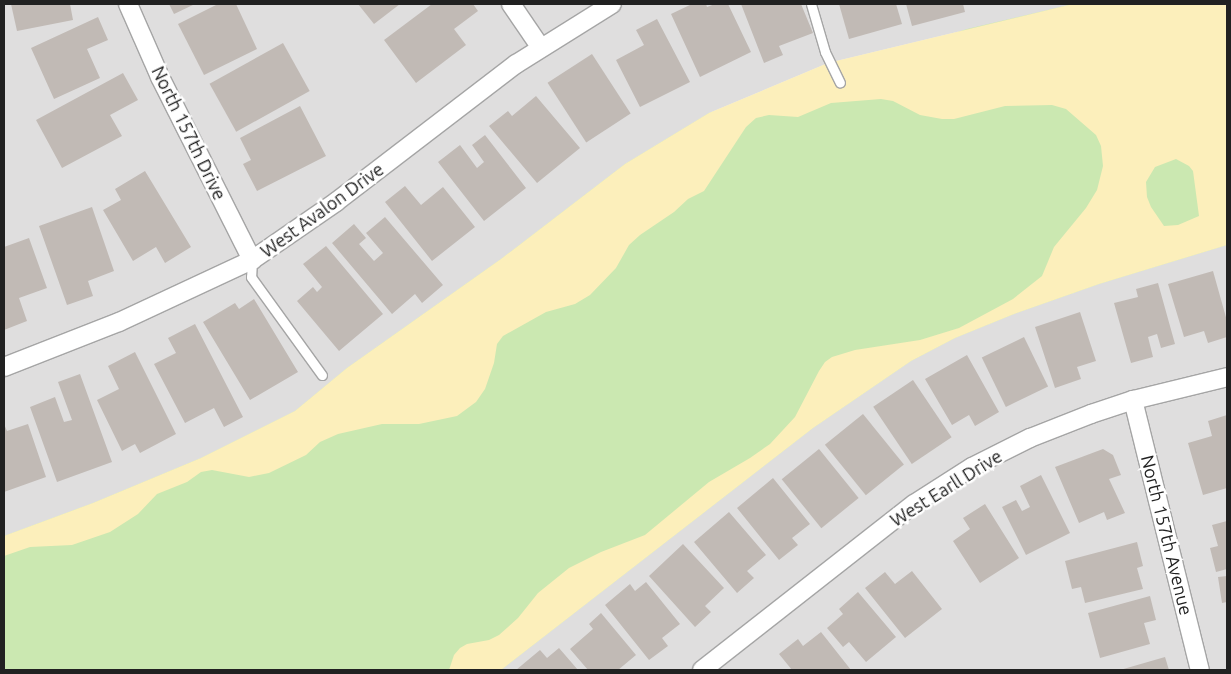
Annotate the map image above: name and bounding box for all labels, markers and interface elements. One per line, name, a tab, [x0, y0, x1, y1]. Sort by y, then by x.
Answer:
street label: North 157th Drive	[147, 63, 231, 203]
street label: West Avalon Drive	[256, 158, 388, 262]
street label: West Earll Drive	[886, 445, 1006, 531]
street label: North 157th Avenue	[1137, 453, 1197, 617]

